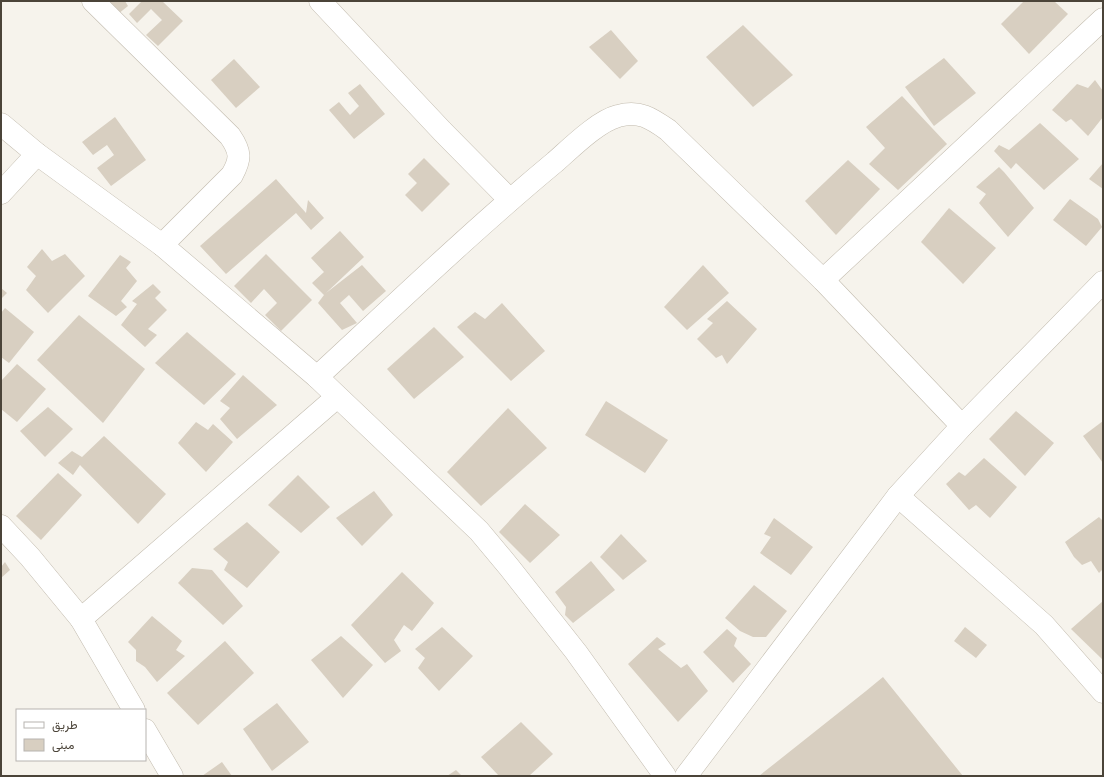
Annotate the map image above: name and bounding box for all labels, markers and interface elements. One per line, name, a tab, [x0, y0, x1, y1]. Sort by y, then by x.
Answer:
legend	[16, 709, 146, 761]
text: طريق	[52, 719, 78, 733]
text: مبنى	[52, 739, 74, 753]

